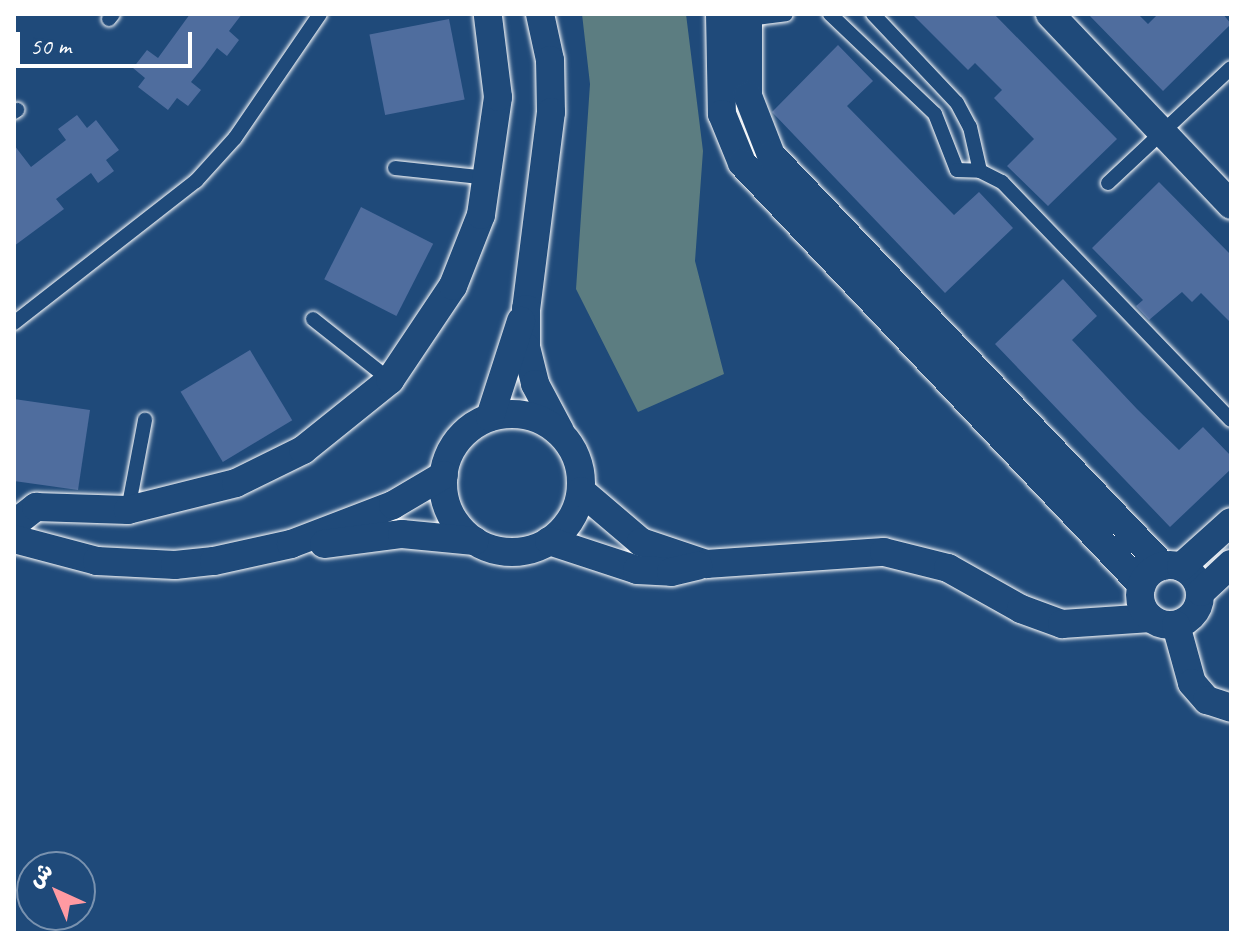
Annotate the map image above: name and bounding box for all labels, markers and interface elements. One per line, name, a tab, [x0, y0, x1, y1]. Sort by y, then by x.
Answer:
scale bar	[20, 16, 196, 66]
text: 50 m	[30, 31, 71, 61]
north arrow	[16, 851, 96, 931]
text: ش	[22, 857, 59, 894]

